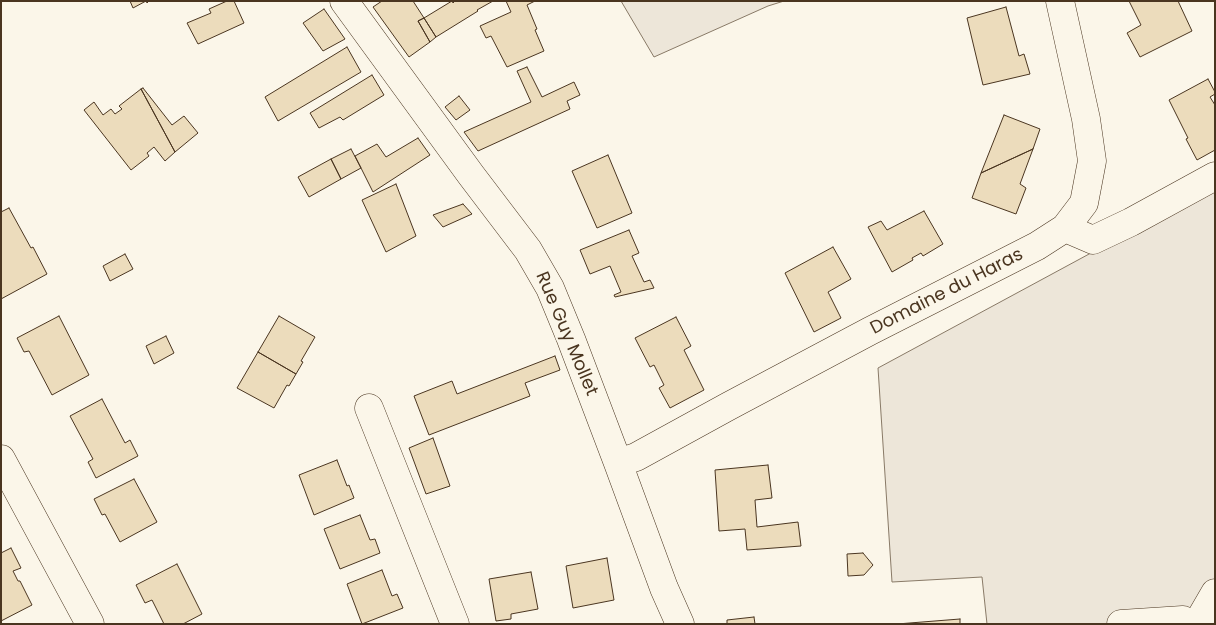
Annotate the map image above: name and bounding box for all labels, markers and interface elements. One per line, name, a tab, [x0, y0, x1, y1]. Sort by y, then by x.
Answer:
street label: Domaine du Haras	[867, 244, 1027, 340]
street label: Rue Guy Mollet	[530, 269, 602, 399]

